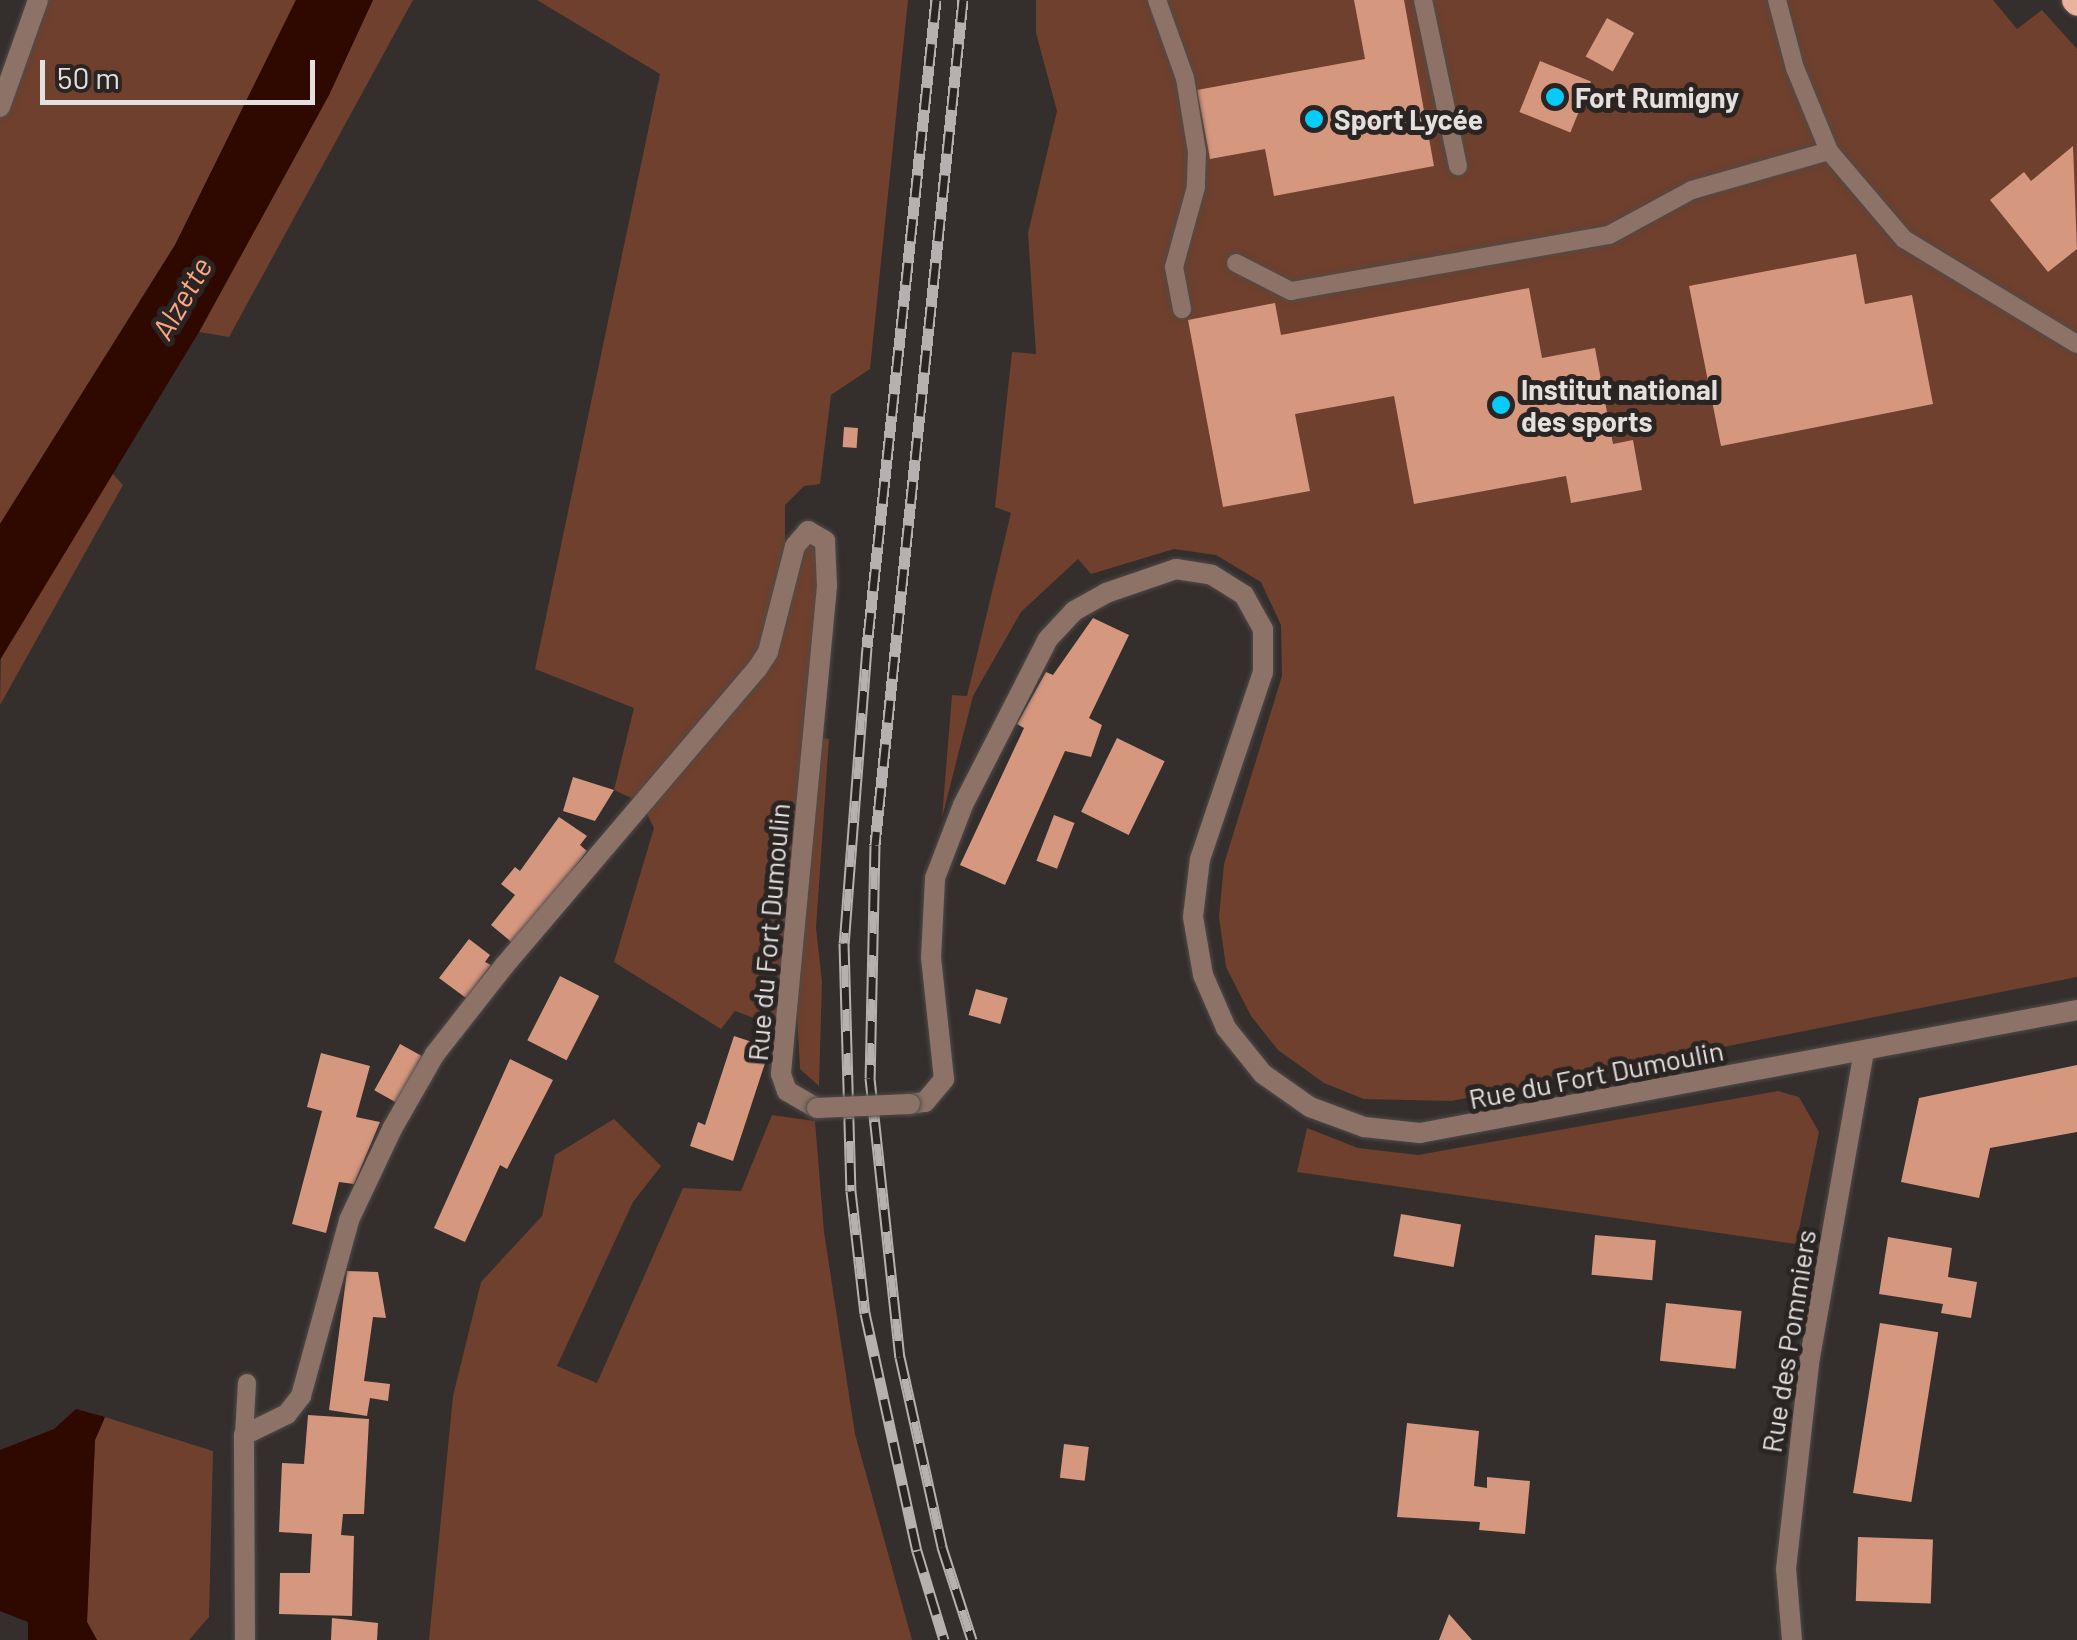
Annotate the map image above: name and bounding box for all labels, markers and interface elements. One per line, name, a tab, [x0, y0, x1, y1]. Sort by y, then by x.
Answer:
scale bar	[45, 40, 320, 102]
text: 50 m	[57, 59, 120, 95]
place label: Fort Rumigny	[1575, 80, 1739, 114]
marker: Fort Rumigny	[1544, 86, 1566, 108]
place label: Sport Lycée	[1334, 102, 1483, 136]
marker: Sport Lycée	[1303, 108, 1325, 130]
water label: Alzette	[143, 251, 219, 345]
place label: Institut national des sports	[1521, 372, 1718, 438]
marker: Institut national des sports	[1490, 394, 1512, 416]
street label: Rue du Fort Dumoulin	[740, 802, 796, 1062]
street label: Rue du Fort Dumoulin	[1466, 1033, 1726, 1115]
street label: Rue des Pommiers	[1754, 1227, 1822, 1455]

